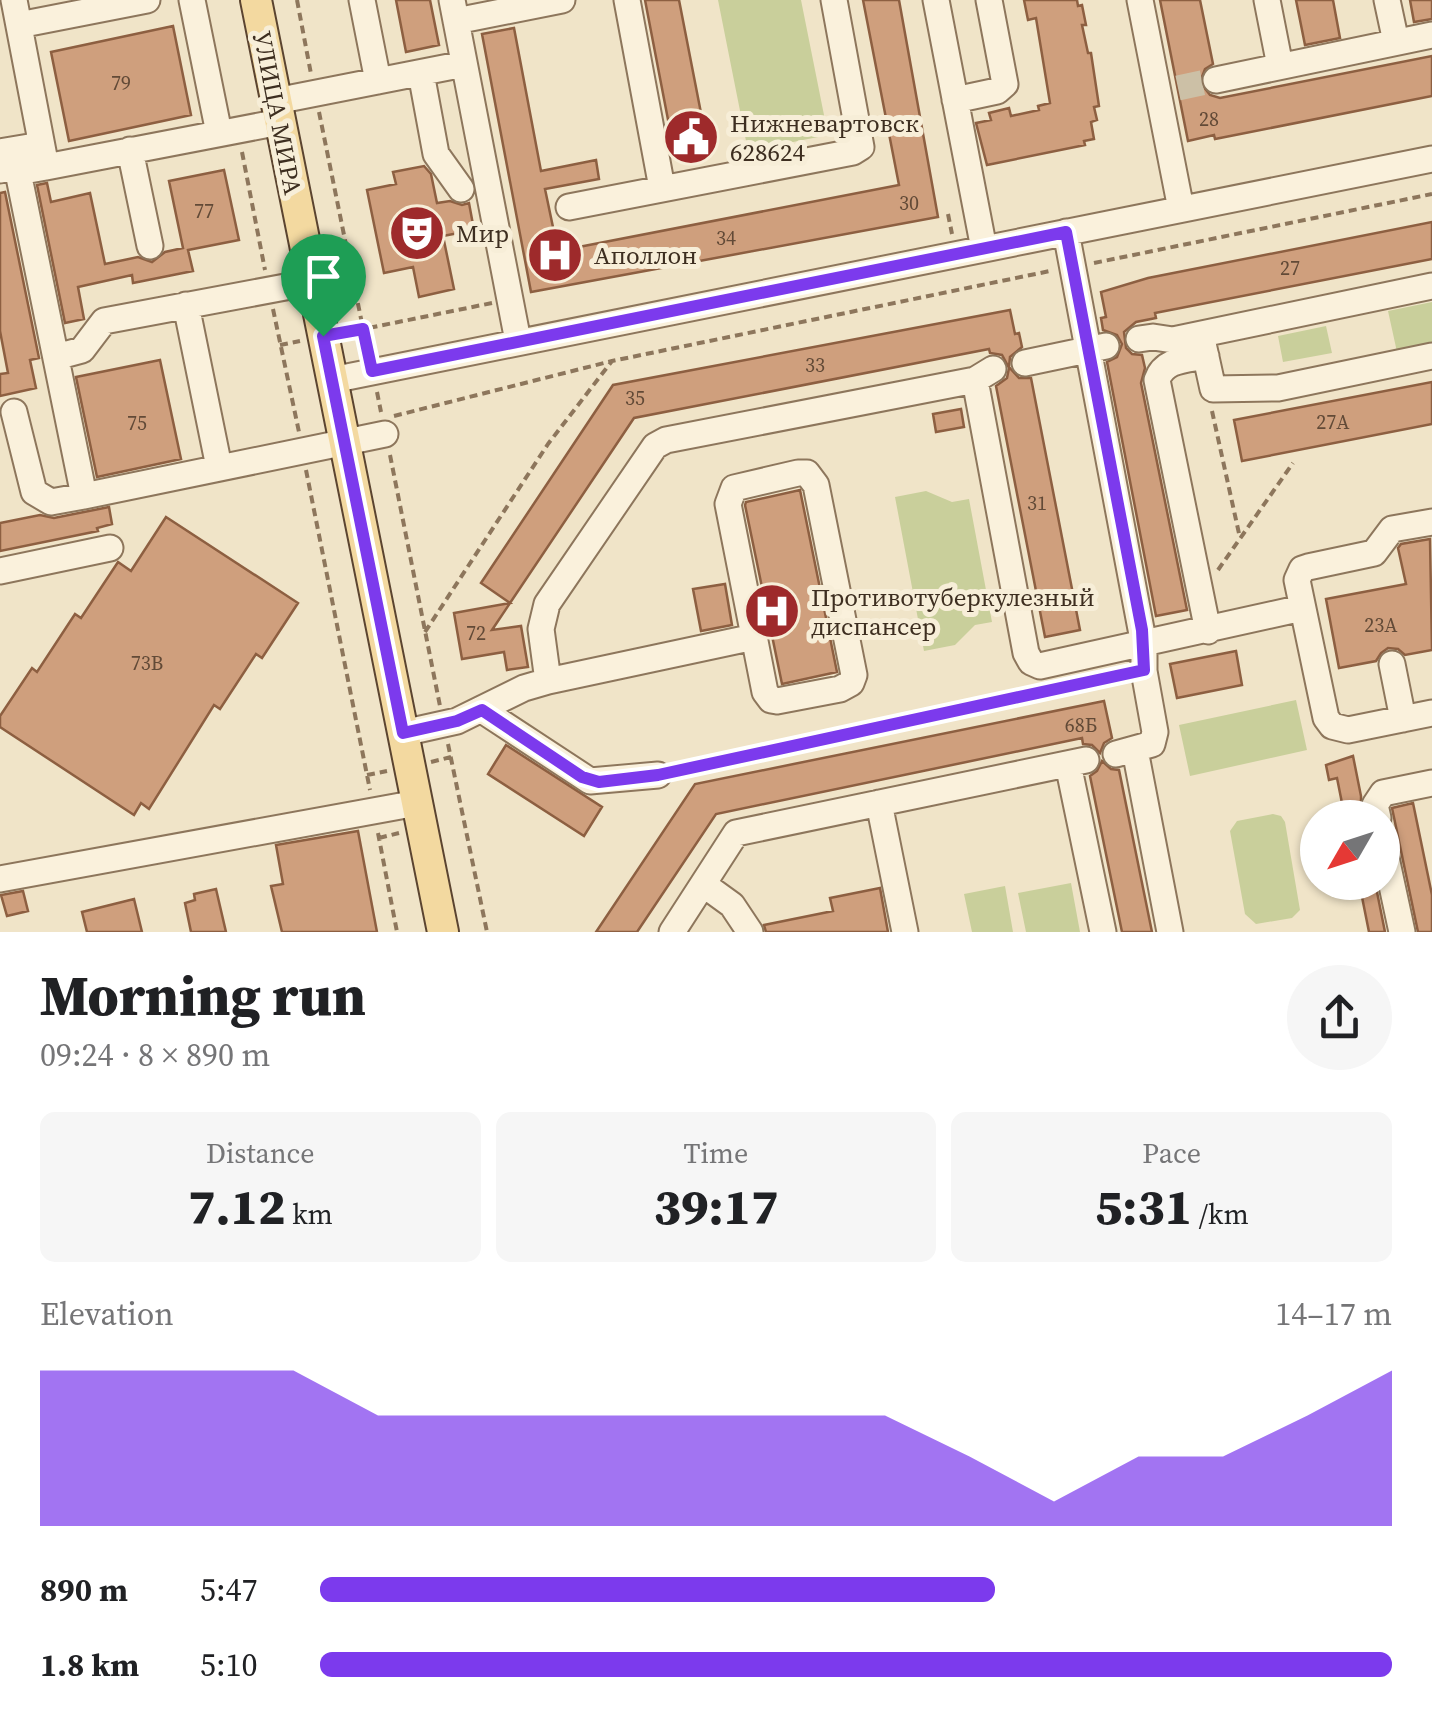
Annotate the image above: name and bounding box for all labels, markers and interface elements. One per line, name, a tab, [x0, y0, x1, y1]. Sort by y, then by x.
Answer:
street label: УЛИЦА МИРА	[245, 28, 311, 198]
house number: 79	[111, 69, 131, 97]
house number: 28	[1199, 105, 1219, 133]
place label: Нижневартовск 628624	[730, 106, 919, 169]
public building icon: Нижневартовск 628624	[661, 107, 721, 167]
house number: 30	[899, 189, 919, 217]
house number: 77	[194, 197, 214, 225]
theatre icon: Мир	[387, 203, 447, 263]
place label: Мир	[456, 216, 509, 250]
house number: 34	[716, 224, 736, 252]
hospital icon: Аполлон	[525, 225, 585, 285]
pin	[281, 234, 366, 337]
place label: Аполлон	[594, 238, 697, 272]
icon: arrive	[296, 249, 351, 304]
house number: 27	[1280, 254, 1300, 282]
house number: 33	[805, 351, 825, 379]
house number: 35	[625, 384, 645, 412]
house number: 27А	[1316, 408, 1350, 436]
house number: 75	[127, 409, 147, 437]
house number: 31	[1027, 489, 1047, 517]
place label: Противотуберкулезный диспансер	[811, 580, 1095, 643]
hospital icon: Противотуберкулезный диспансер	[742, 581, 802, 641]
house number: 23А	[1364, 611, 1398, 639]
house number: 72	[466, 619, 486, 647]
house number: 73В	[131, 649, 163, 677]
house number: 68Б	[1065, 711, 1097, 739]
north arrow	[1300, 800, 1400, 900]
map controls	[1300, 800, 1400, 900]
text: Morning run	[40, 958, 366, 1033]
button: share	[1287, 965, 1392, 1070]
text: 09:24 · 8 × 890 m	[40, 1033, 270, 1077]
text: Distance	[206, 1134, 315, 1172]
text: Time	[684, 1134, 748, 1172]
text: Pace	[1142, 1134, 1201, 1172]
text: 7.12	[188, 1172, 286, 1241]
text: 39:17	[653, 1172, 779, 1241]
text: 5:31	[1095, 1172, 1192, 1241]
text: km	[286, 1195, 333, 1233]
text: /km	[1192, 1195, 1249, 1233]
text: Elevation	[40, 1292, 174, 1336]
text: 14–17 m	[1275, 1292, 1392, 1336]
text: 890 m	[40, 1568, 128, 1612]
text: 5:47	[200, 1568, 258, 1612]
text: 1.8 km	[40, 1643, 139, 1687]
text: 5:10	[200, 1643, 258, 1687]

